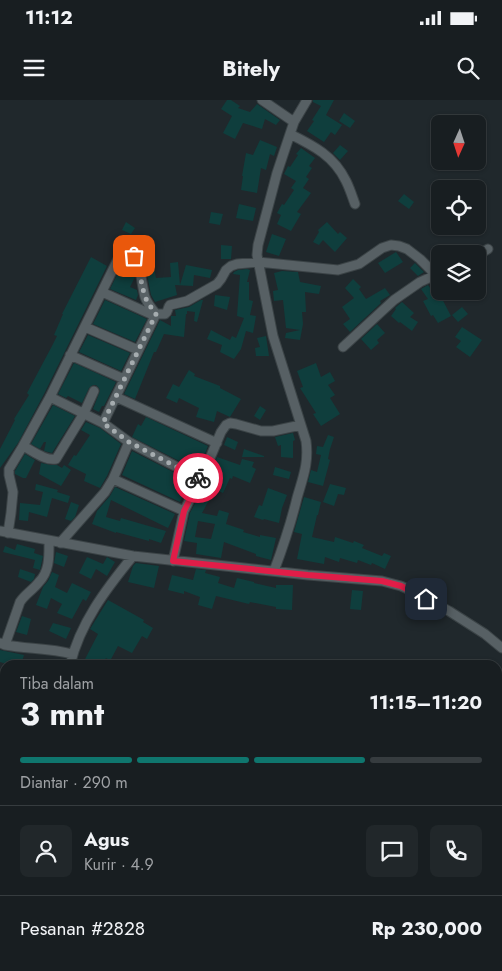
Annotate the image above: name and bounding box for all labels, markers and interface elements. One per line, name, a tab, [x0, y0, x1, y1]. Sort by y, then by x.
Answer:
text: 11:12	[25, 4, 73, 31]
text: Bitely	[222, 52, 280, 84]
icon: menu	[20, 54, 48, 82]
icon: search	[454, 54, 482, 82]
north arrow	[431, 115, 486, 170]
map controls	[431, 115, 486, 300]
button: locate	[431, 180, 486, 235]
pin	[113, 235, 155, 277]
icon: bag	[120, 242, 148, 270]
button: layers	[431, 245, 486, 300]
courier	[173, 453, 223, 503]
icon: bike	[184, 464, 212, 492]
pin	[405, 578, 447, 620]
icon: home	[412, 585, 440, 613]
text: Tiba dalam	[20, 672, 94, 695]
text: 11:15–11:20	[369, 689, 482, 716]
text: 3 mnt	[20, 691, 104, 737]
text: Diantar · 290 m	[20, 771, 128, 794]
button: person	[20, 825, 72, 877]
button: chat	[366, 825, 418, 877]
button: phone	[430, 825, 482, 877]
text: Agus	[84, 826, 129, 853]
text: Kurir · 4.9	[84, 853, 154, 876]
text: Pesanan #2828	[20, 915, 145, 942]
text: Rp 230,000	[372, 915, 482, 942]

